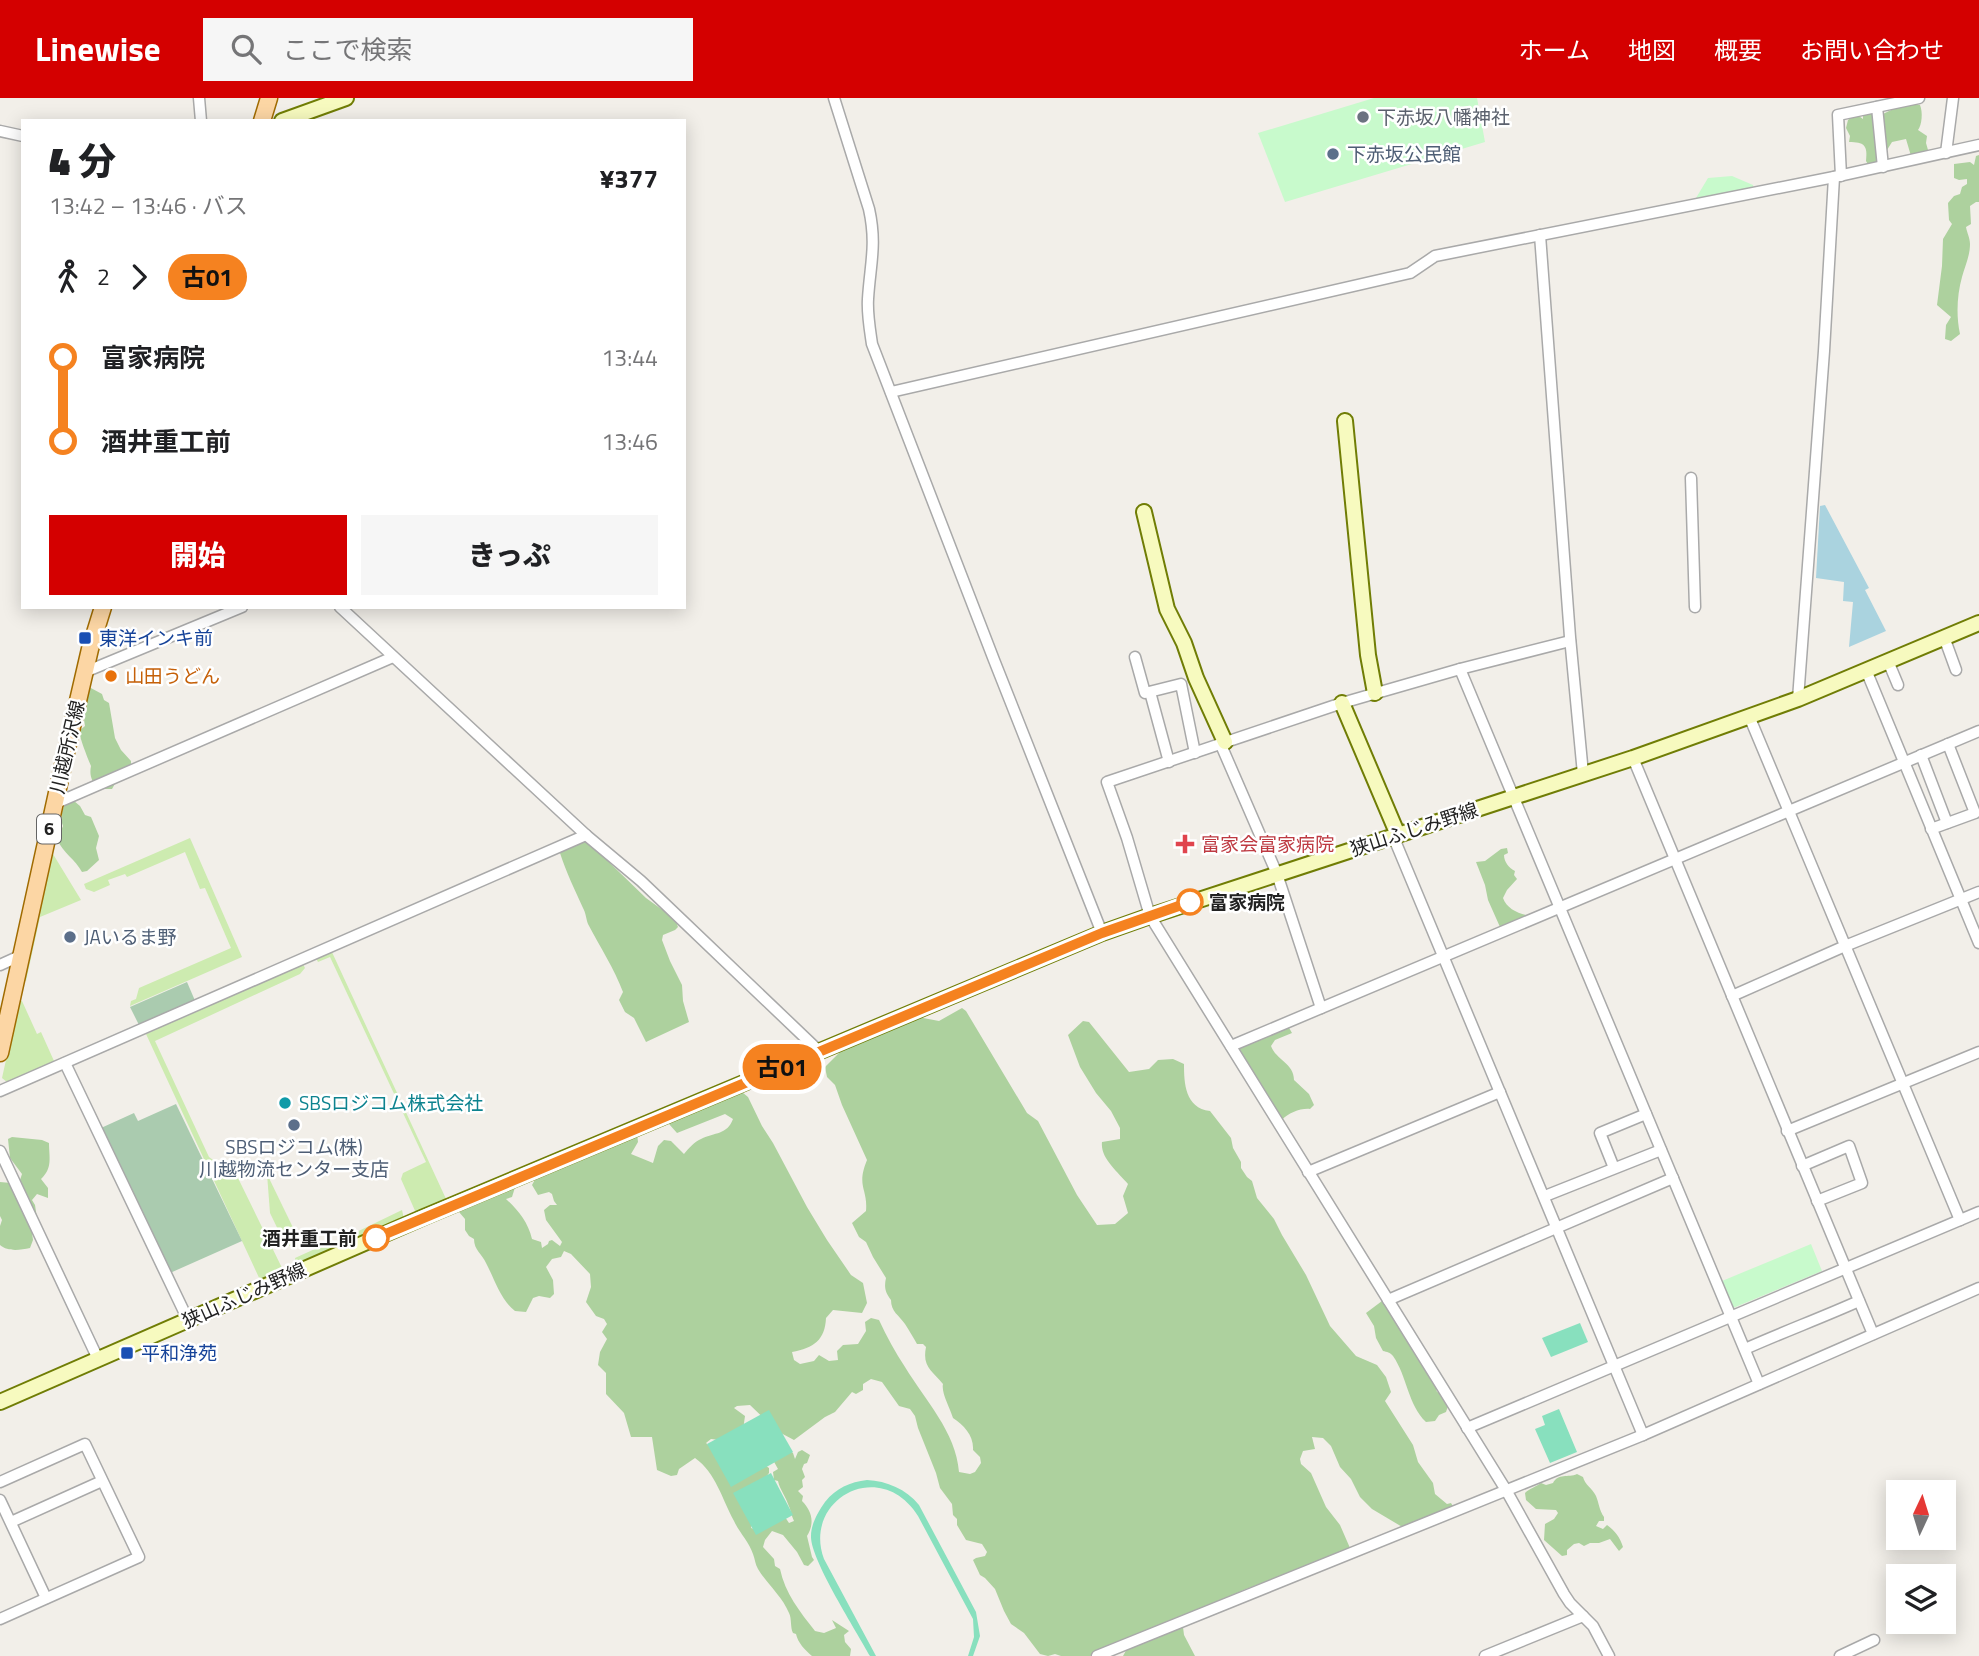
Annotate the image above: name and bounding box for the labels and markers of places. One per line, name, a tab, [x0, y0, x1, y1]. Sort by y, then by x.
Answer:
place label: 下赤坂八幡神社	[1377, 102, 1510, 131]
marker: 下赤坂八幡神社	[1355, 109, 1371, 125]
place label: 下赤坂公民館	[1347, 139, 1461, 168]
marker: 下赤坂公民館	[1325, 146, 1341, 162]
place label: 東洋インキ前	[99, 623, 213, 652]
marker: 東洋インキ前	[77, 630, 93, 646]
place label: 山田うどん	[125, 661, 220, 690]
marker: 山田うどん	[103, 668, 119, 684]
place label: 富家会富家病院	[1201, 829, 1334, 858]
marker: 富家会富家病院	[1175, 834, 1195, 854]
place label: 富家病院	[1209, 887, 1285, 916]
marker: 富家病院	[1177, 889, 1203, 915]
place label: JAいるま野	[84, 922, 177, 951]
marker: JAいるま野	[62, 929, 78, 945]
place label: SBSロジコム株式会社	[299, 1088, 483, 1117]
marker: SBSロジコム株式会社	[277, 1095, 293, 1111]
marker: SBSロジコム(株) 川越物流センター支店	[286, 1117, 302, 1133]
place label: SBSロジコム(株) 川越物流センター支店	[199, 1132, 389, 1183]
place label: 酒井重工前	[262, 1223, 357, 1252]
marker: 酒井重工前	[363, 1225, 389, 1251]
place label: 平和浄苑	[141, 1338, 217, 1367]
marker: 平和浄苑	[119, 1345, 135, 1361]

